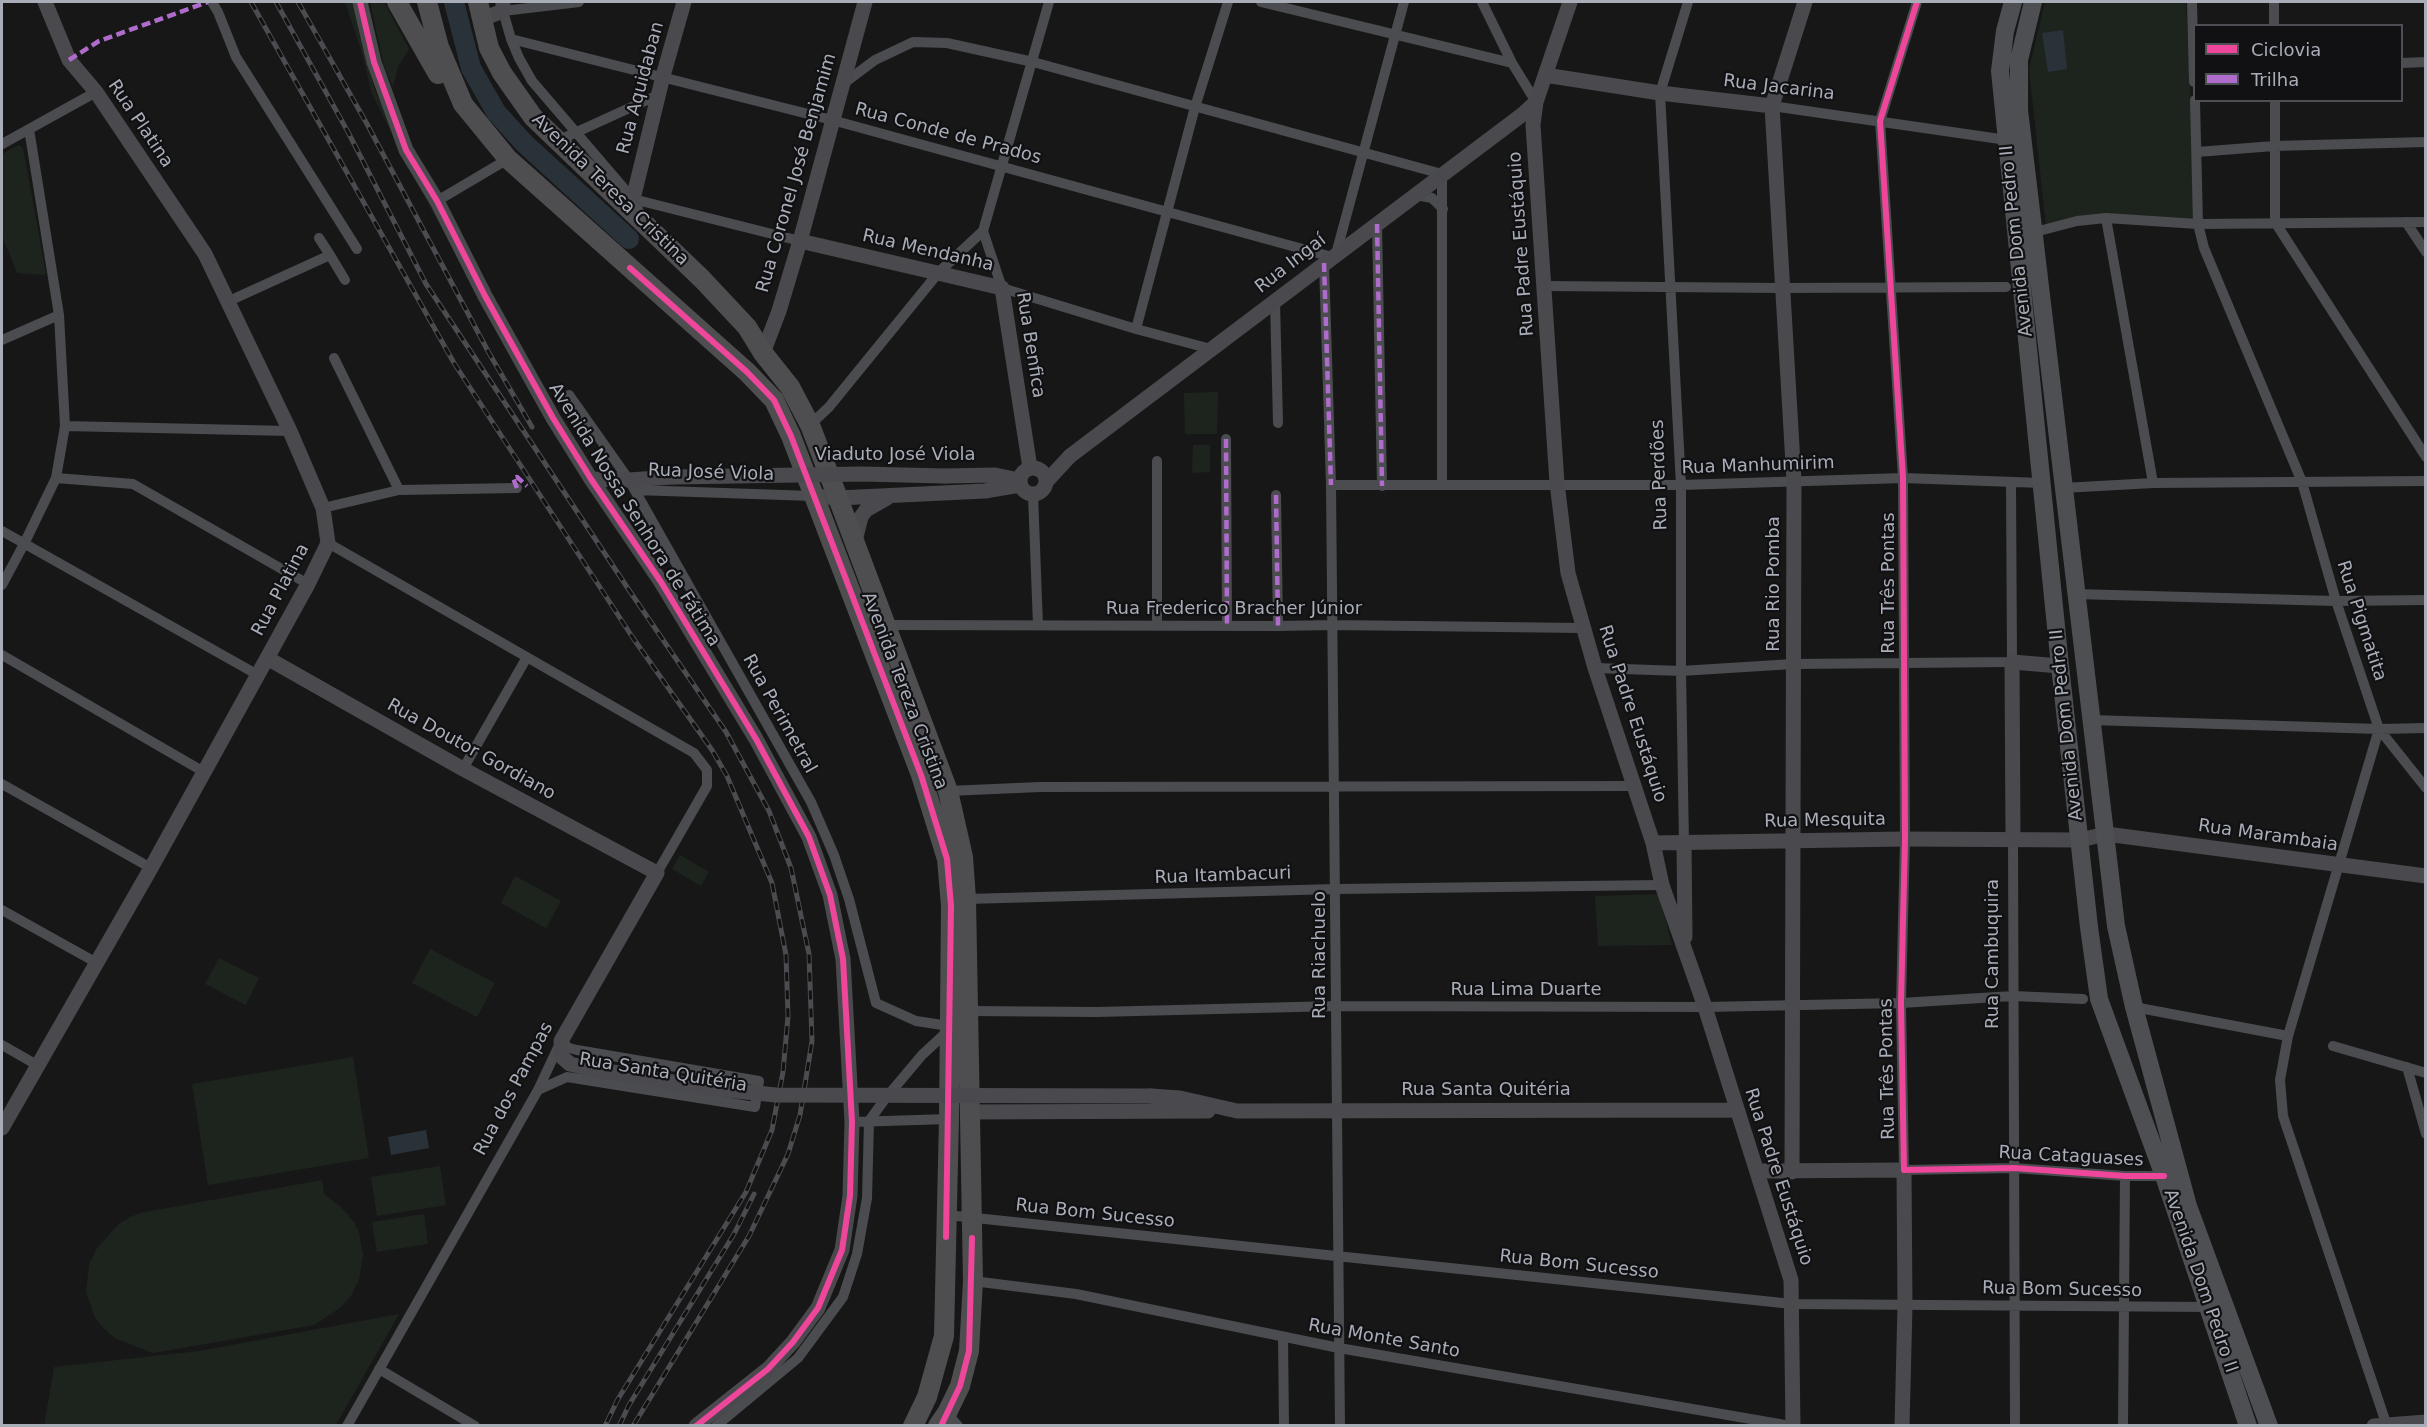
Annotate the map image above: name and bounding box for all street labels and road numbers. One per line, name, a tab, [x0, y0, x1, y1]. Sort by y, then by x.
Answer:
street label: Rua Aquidaban	[613, 20, 669, 156]
street label: Rua Coronel José Benjamim	[752, 51, 842, 295]
street label: Rua Jacarina	[1722, 70, 1836, 106]
street label: Rua Platina	[103, 76, 177, 172]
street label: Rua Conde de Prados	[852, 99, 1044, 169]
street label: Avenida Teresa Cristina	[527, 109, 693, 271]
street label: Avenida Dom Pedro II	[1996, 144, 2038, 338]
street label: Rua Padre Eustáquio	[1505, 151, 1539, 337]
street label: Rua Mendanha	[860, 225, 996, 277]
street label: Rua Ingaí	[1251, 230, 1331, 298]
street label: Rua Benfica	[1011, 290, 1049, 400]
street label: Avenida Nossa Senhora de Fátima	[544, 379, 724, 651]
street label: Rua Perdões	[1647, 419, 1673, 531]
street label: Viaduto José Viola	[814, 444, 976, 466]
street label: Rua Manhumirim	[1681, 453, 1835, 479]
street label: Rua José Viola	[648, 460, 774, 486]
street label: Rua Três Pontas	[1878, 512, 1900, 654]
street label: Rua Rio Pomba	[1763, 516, 1785, 652]
street label: Rua Platina	[248, 540, 314, 640]
street label: Rua Pigmatita	[2331, 558, 2391, 684]
street label: Avenida Tereza Cristina	[856, 589, 952, 793]
street label: Rua Frederico Bracher Júnior	[1106, 598, 1362, 620]
street label: Rua Padre Eustáquio	[1593, 623, 1671, 805]
street label: Avenida Dom Pedro II	[2046, 628, 2088, 822]
street label: Rua Perimetral	[737, 651, 821, 777]
street label: Rua Doutor Gordiano	[383, 695, 559, 805]
street label: Rua Mesquita	[1764, 809, 1886, 833]
street label: Rua Marambaia	[2197, 816, 2339, 856]
street label: Rua Itambacuri	[1154, 863, 1292, 889]
street label: Rua Cambuquira	[1982, 879, 2004, 1029]
street label: Rua Riachuelo	[1309, 891, 1331, 1019]
street label: Rua Lima Duarte	[1450, 979, 1602, 1001]
street label: Rua Três Pontas	[1876, 998, 1900, 1140]
street label: Rua dos Pampas	[470, 1019, 558, 1159]
street label: Rua Santa Quitéria	[578, 1049, 748, 1097]
street label: Rua Santa Quitéria	[1401, 1079, 1571, 1101]
street label: Rua Padre Eustáquio	[1739, 1086, 1817, 1268]
street label: Rua Cataguases	[1998, 1142, 2144, 1172]
street label: Avenida Dom Pedro II	[2158, 1186, 2242, 1376]
street label: Rua Bom Sucesso	[1014, 1195, 1176, 1233]
street label: Rua Bom Sucesso	[1498, 1246, 1660, 1284]
street label: Rua Bom Sucesso	[1982, 1278, 2142, 1302]
street label: Rua Monte Santo	[1306, 1315, 1462, 1363]

